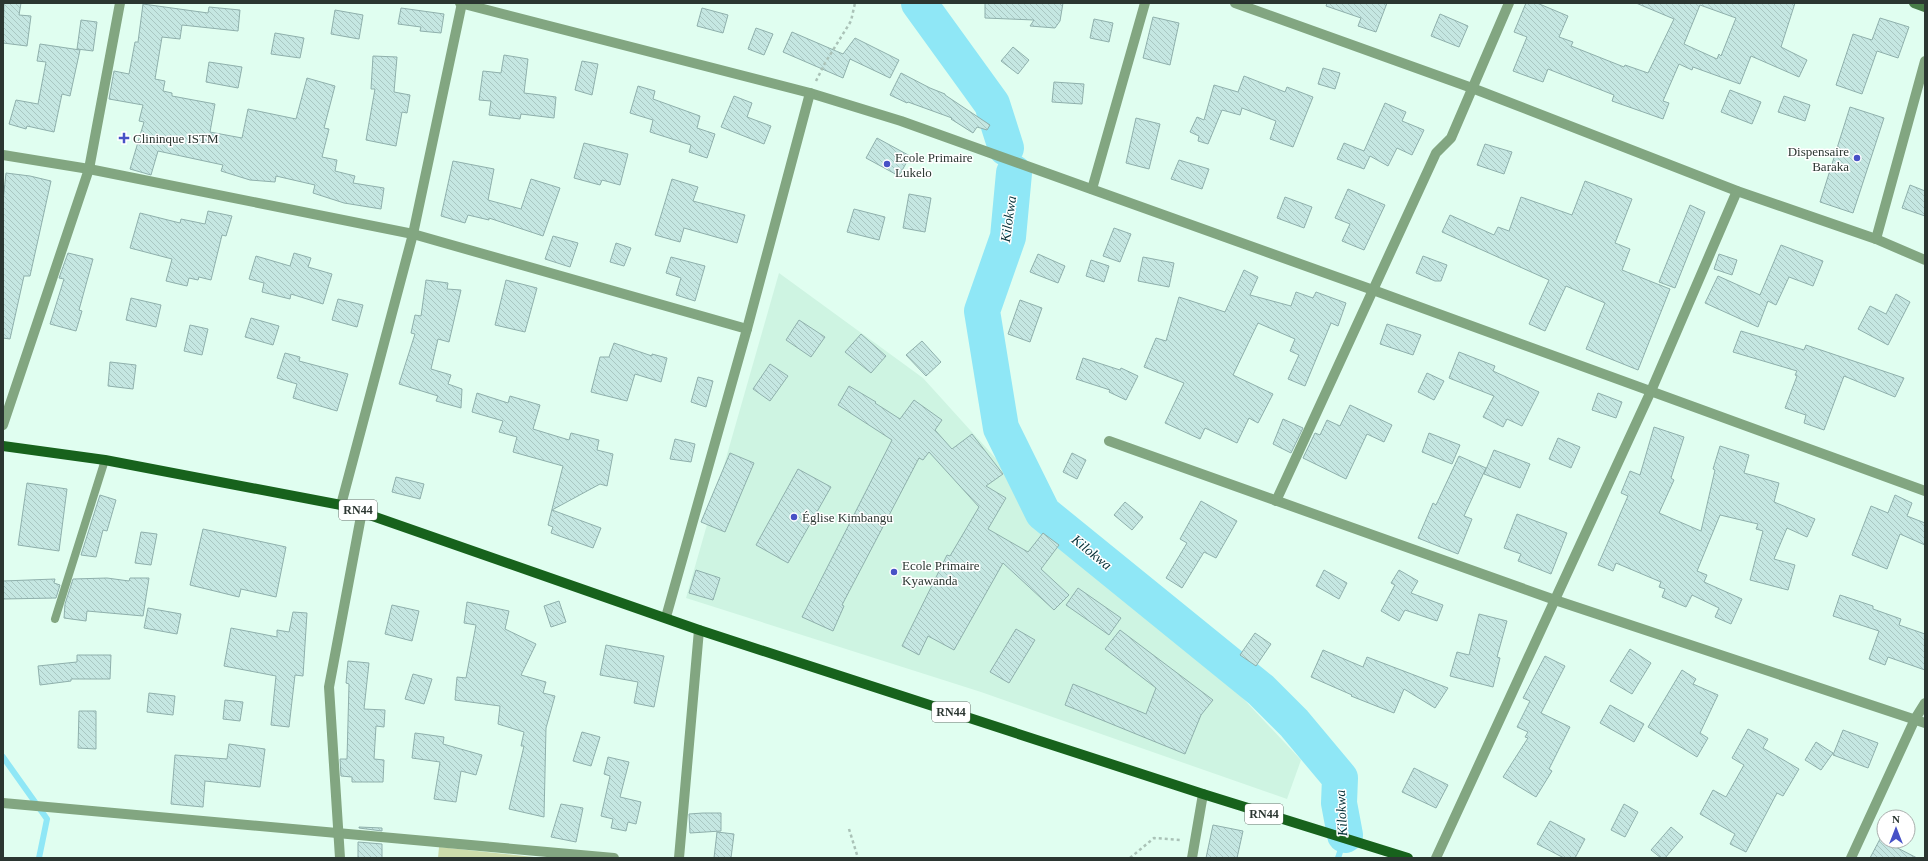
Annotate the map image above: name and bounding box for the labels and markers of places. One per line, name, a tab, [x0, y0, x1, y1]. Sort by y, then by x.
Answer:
place label: Clininque ISTM	[133, 131, 219, 146]
marker: Clininque ISTM	[118, 132, 130, 144]
place label: Dispensaire Baraka	[1788, 144, 1849, 174]
place label: Ecole Primaire Lukelo	[895, 150, 973, 180]
marker: Dispensaire Baraka	[1852, 153, 1862, 163]
marker: Ecole Primaire Lukelo	[882, 159, 892, 169]
place label: Église Kimbangu	[802, 510, 893, 525]
marker: Église Kimbangu	[789, 512, 799, 522]
place label: Ecole Primaire Kyawanda	[902, 558, 980, 588]
marker: Ecole Primaire Kyawanda	[889, 567, 899, 577]

